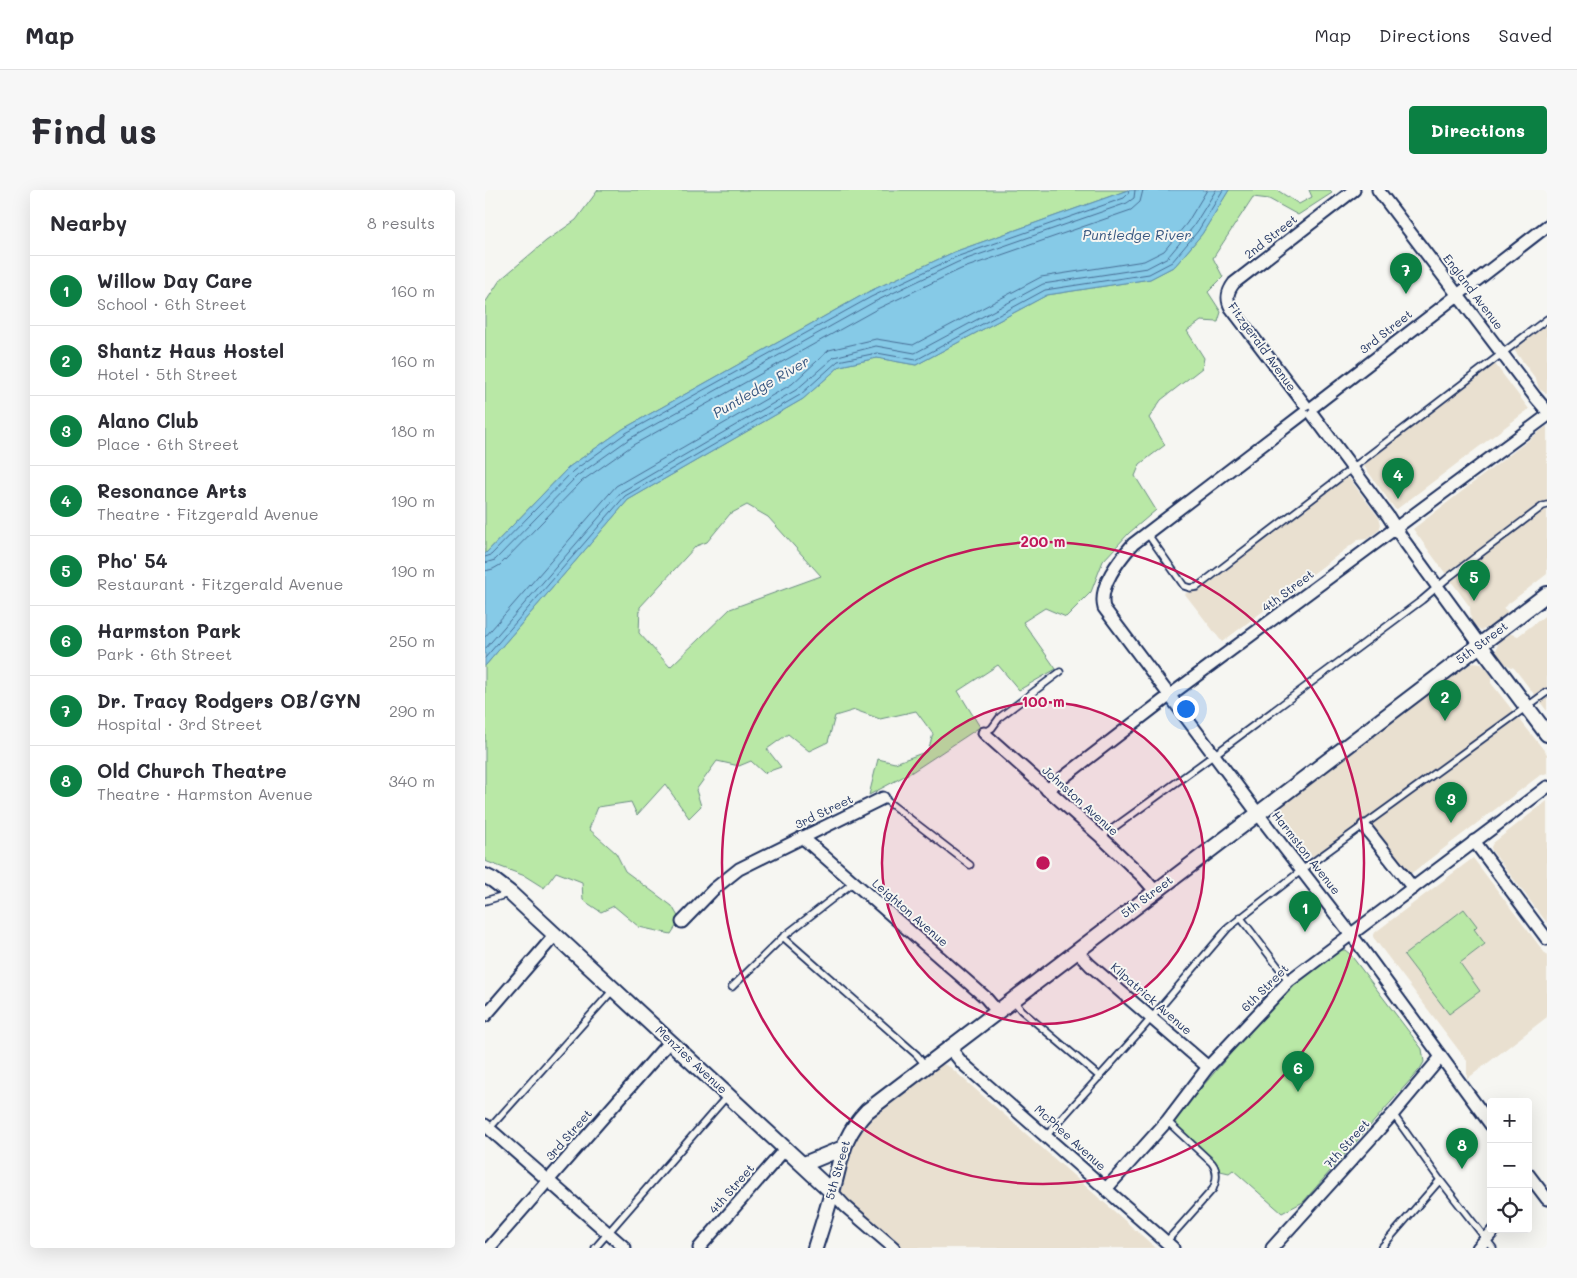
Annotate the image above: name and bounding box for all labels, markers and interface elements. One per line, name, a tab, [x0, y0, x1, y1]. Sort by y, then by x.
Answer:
text: Map	[25, 19, 74, 50]
text: Map	[1314, 23, 1351, 47]
text: Directions	[1379, 23, 1471, 47]
text: Saved	[1499, 23, 1552, 47]
button: Directions	[1409, 106, 1547, 154]
text: Find us	[30, 107, 157, 153]
text: Nearby	[50, 209, 127, 236]
street label: 2nd Street	[1241, 211, 1300, 262]
text: 8 results	[367, 212, 435, 233]
water label: Puntledge River	[1083, 225, 1191, 244]
street label: England Avenue	[1440, 250, 1507, 332]
pin: 7	[1390, 253, 1422, 294]
text: Willow Day Care	[97, 268, 252, 293]
text: 1	[62, 280, 70, 301]
text: 160 m	[390, 280, 435, 301]
text: School · 6th Street	[97, 293, 246, 314]
street label: Fitzgerald Avenue	[1225, 299, 1300, 394]
street label: 3rd Street	[1356, 306, 1415, 357]
text: Shantz Haus Hostel	[97, 338, 284, 363]
text: 2	[62, 350, 70, 371]
text: 160 m	[390, 350, 435, 371]
water label: Puntledge River	[709, 351, 813, 422]
text: Hotel · 5th Street	[97, 363, 238, 384]
text: Alano Club	[97, 408, 199, 433]
text: 3	[61, 420, 71, 441]
text: 180 m	[390, 420, 435, 441]
text: Place · 6th Street	[97, 433, 239, 454]
pin: 4	[1382, 458, 1414, 499]
text: Resonance Arts	[97, 478, 247, 503]
text: 4	[61, 490, 71, 511]
text: 190 m	[391, 490, 435, 511]
text: Theatre · Fitzgerald Avenue	[97, 503, 319, 524]
text: 200 m	[1021, 531, 1066, 551]
text: Pho' 54	[97, 548, 168, 573]
text: 5	[61, 560, 71, 581]
text: 190 m	[391, 560, 435, 581]
pin: 5	[1458, 560, 1490, 601]
street label: 4th Street	[1258, 565, 1317, 615]
text: Restaurant · Fitzgerald Avenue	[97, 573, 343, 594]
street label: 5th Street	[1452, 617, 1511, 667]
text: Harmston Park	[97, 618, 241, 643]
text: 6	[61, 630, 71, 651]
text: 250 m	[389, 630, 435, 651]
text: Park · 6th Street	[97, 643, 232, 664]
pin: 2	[1429, 680, 1461, 721]
text: Dr. Tracy Rodgers OB/GYN	[97, 688, 361, 713]
text: 100 m	[1021, 691, 1065, 711]
your location	[1173, 696, 1199, 722]
text: 7	[62, 700, 70, 721]
text: 290 m	[389, 700, 435, 721]
text: Hospital · 3rd Street	[97, 713, 262, 734]
text: Old Church Theatre	[97, 758, 287, 783]
street label: Johnston Avenue	[1039, 762, 1122, 839]
text: 8	[61, 770, 71, 791]
text: 340 m	[388, 770, 435, 791]
pin: 3	[1435, 782, 1467, 823]
text: Theatre · Harmston Avenue	[97, 783, 313, 804]
street label: 3rd Street	[792, 790, 855, 832]
street label: Harmston Avenue	[1269, 807, 1344, 897]
centre of rings	[1034, 854, 1052, 872]
street label: 5th Street	[1117, 871, 1176, 921]
street label: Leighton Avenue	[869, 875, 952, 950]
pin: 1	[1289, 891, 1321, 932]
street label: Kilpatrick Avenue	[1108, 959, 1196, 1038]
street label: 6th Street	[1237, 960, 1292, 1015]
street label: Menzies Avenue	[652, 1022, 731, 1097]
pin: 6	[1282, 1051, 1314, 1092]
map controls	[1487, 1098, 1532, 1233]
button: +	[1487, 1098, 1532, 1143]
street label: McPhee Avenue	[1032, 1101, 1110, 1174]
street label: 3rd Street	[542, 1105, 595, 1163]
street label: 7th Street	[1320, 1115, 1373, 1171]
pin: 8	[1446, 1128, 1478, 1169]
street label: 5th Street	[821, 1138, 853, 1201]
button: −	[1487, 1143, 1532, 1188]
street label: 4th Street	[705, 1160, 757, 1217]
button: locate	[1487, 1188, 1532, 1233]

